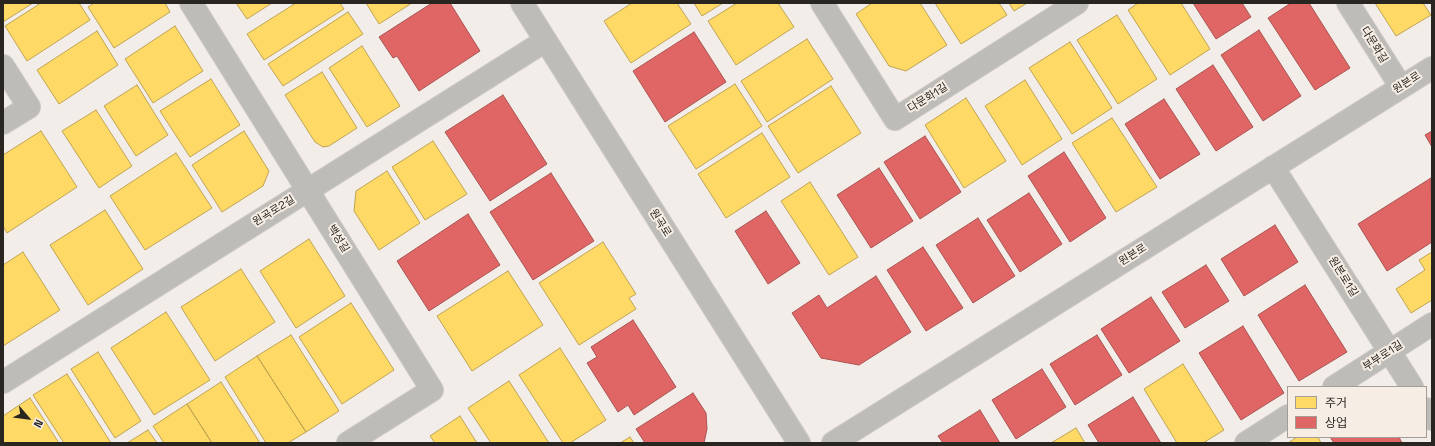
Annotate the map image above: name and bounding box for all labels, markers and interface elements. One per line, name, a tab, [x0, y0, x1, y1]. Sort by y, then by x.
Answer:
street label: 다문화길	[1358, 24, 1390, 66]
street label: 원본로	[1391, 69, 1423, 97]
street label: 다문화1길	[905, 80, 951, 116]
street label: 원곡로2길	[251, 193, 297, 229]
street label: 원곡로	[646, 207, 674, 239]
street label: 백성길	[324, 223, 352, 255]
street label: 원본로	[1117, 241, 1149, 269]
street label: 원본로1길	[1325, 254, 1361, 300]
street label: 부부로1길	[1361, 338, 1405, 374]
legend	[1287, 386, 1427, 438]
text: 주거	[1325, 395, 1347, 411]
north arrow	[8, 398, 48, 438]
text: 상업	[1325, 415, 1347, 431]
text: N	[31, 417, 47, 430]

